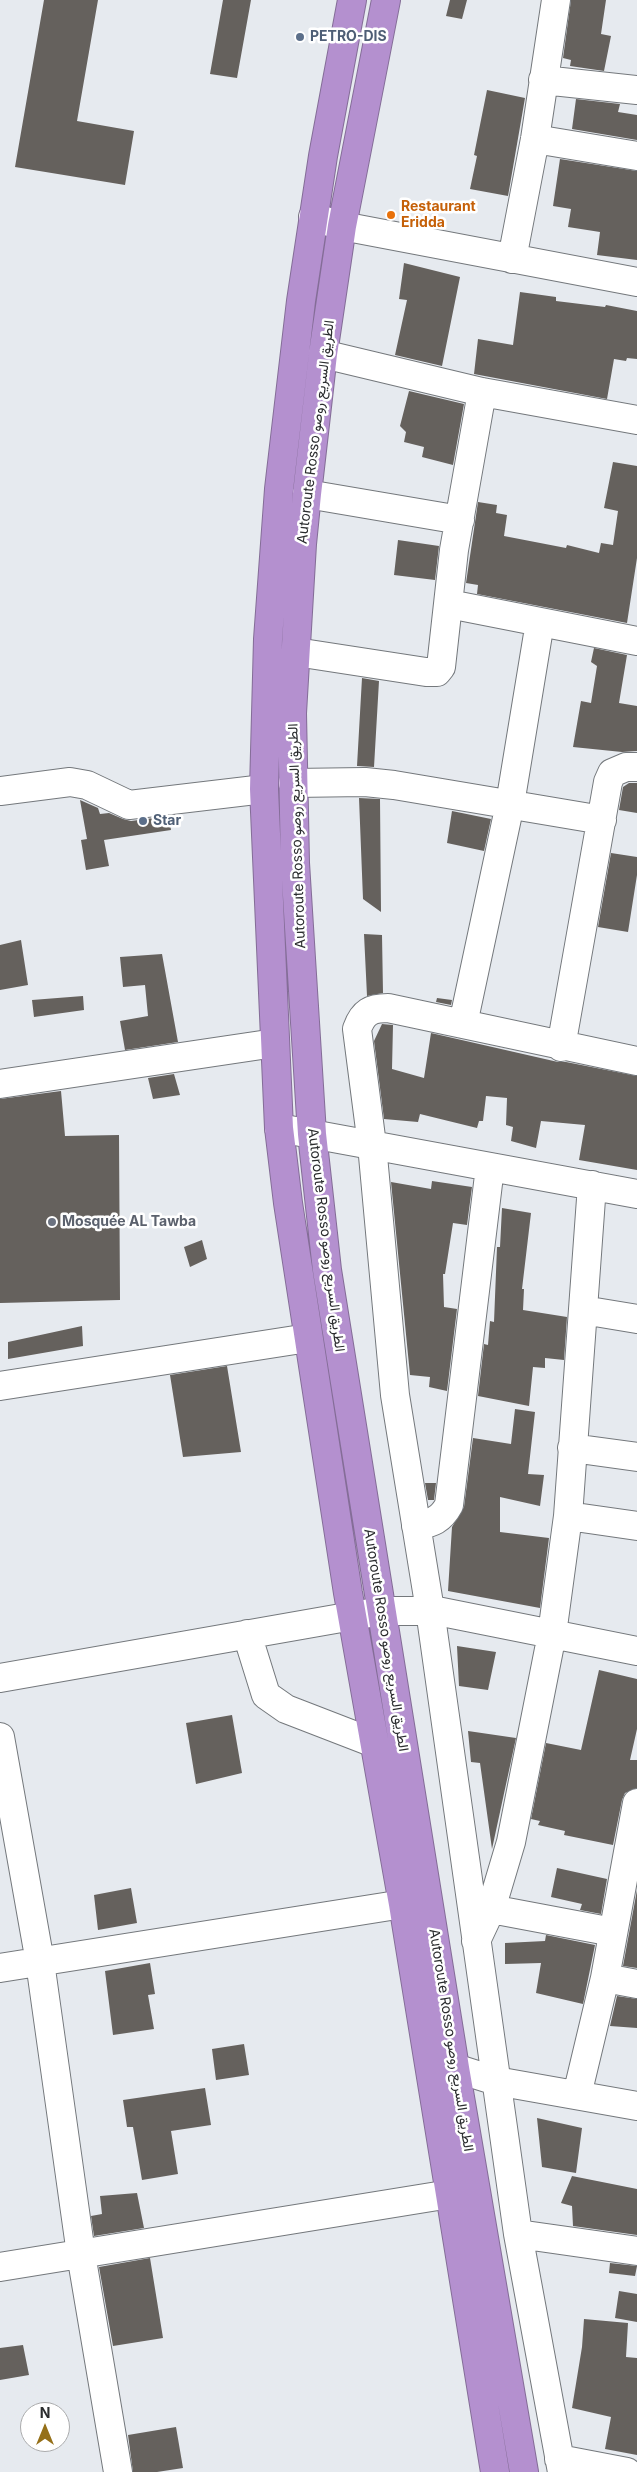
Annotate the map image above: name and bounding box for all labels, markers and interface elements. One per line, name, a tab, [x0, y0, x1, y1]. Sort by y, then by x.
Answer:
place label: PETRO-DIS	[310, 29, 387, 45]
marker: PETRO-DIS	[294, 31, 306, 43]
place label: Restaurant Eridda	[401, 199, 476, 232]
marker: Restaurant Eridda	[385, 209, 397, 221]
street label: Autoroute Rosso الطريق السريع روصو	[294, 319, 338, 545]
street label: Autoroute Rosso الطريق السريع روصو	[285, 723, 309, 949]
place label: Star	[153, 813, 181, 829]
marker: Star	[137, 815, 149, 827]
street label: Autoroute Rosso الطريق السريع روصو	[304, 1127, 348, 1353]
place label: Mosquée AL Tawba	[62, 1214, 196, 1230]
marker: Mosquée AL Tawba	[46, 1216, 58, 1228]
street label: Autoroute Rosso الطريق السريع روصو	[360, 1527, 412, 1753]
street label: Autoroute Rosso الطريق السريع روصو	[425, 1927, 477, 2153]
north arrow	[20, 2402, 70, 2452]
text: N	[40, 2404, 50, 2421]

